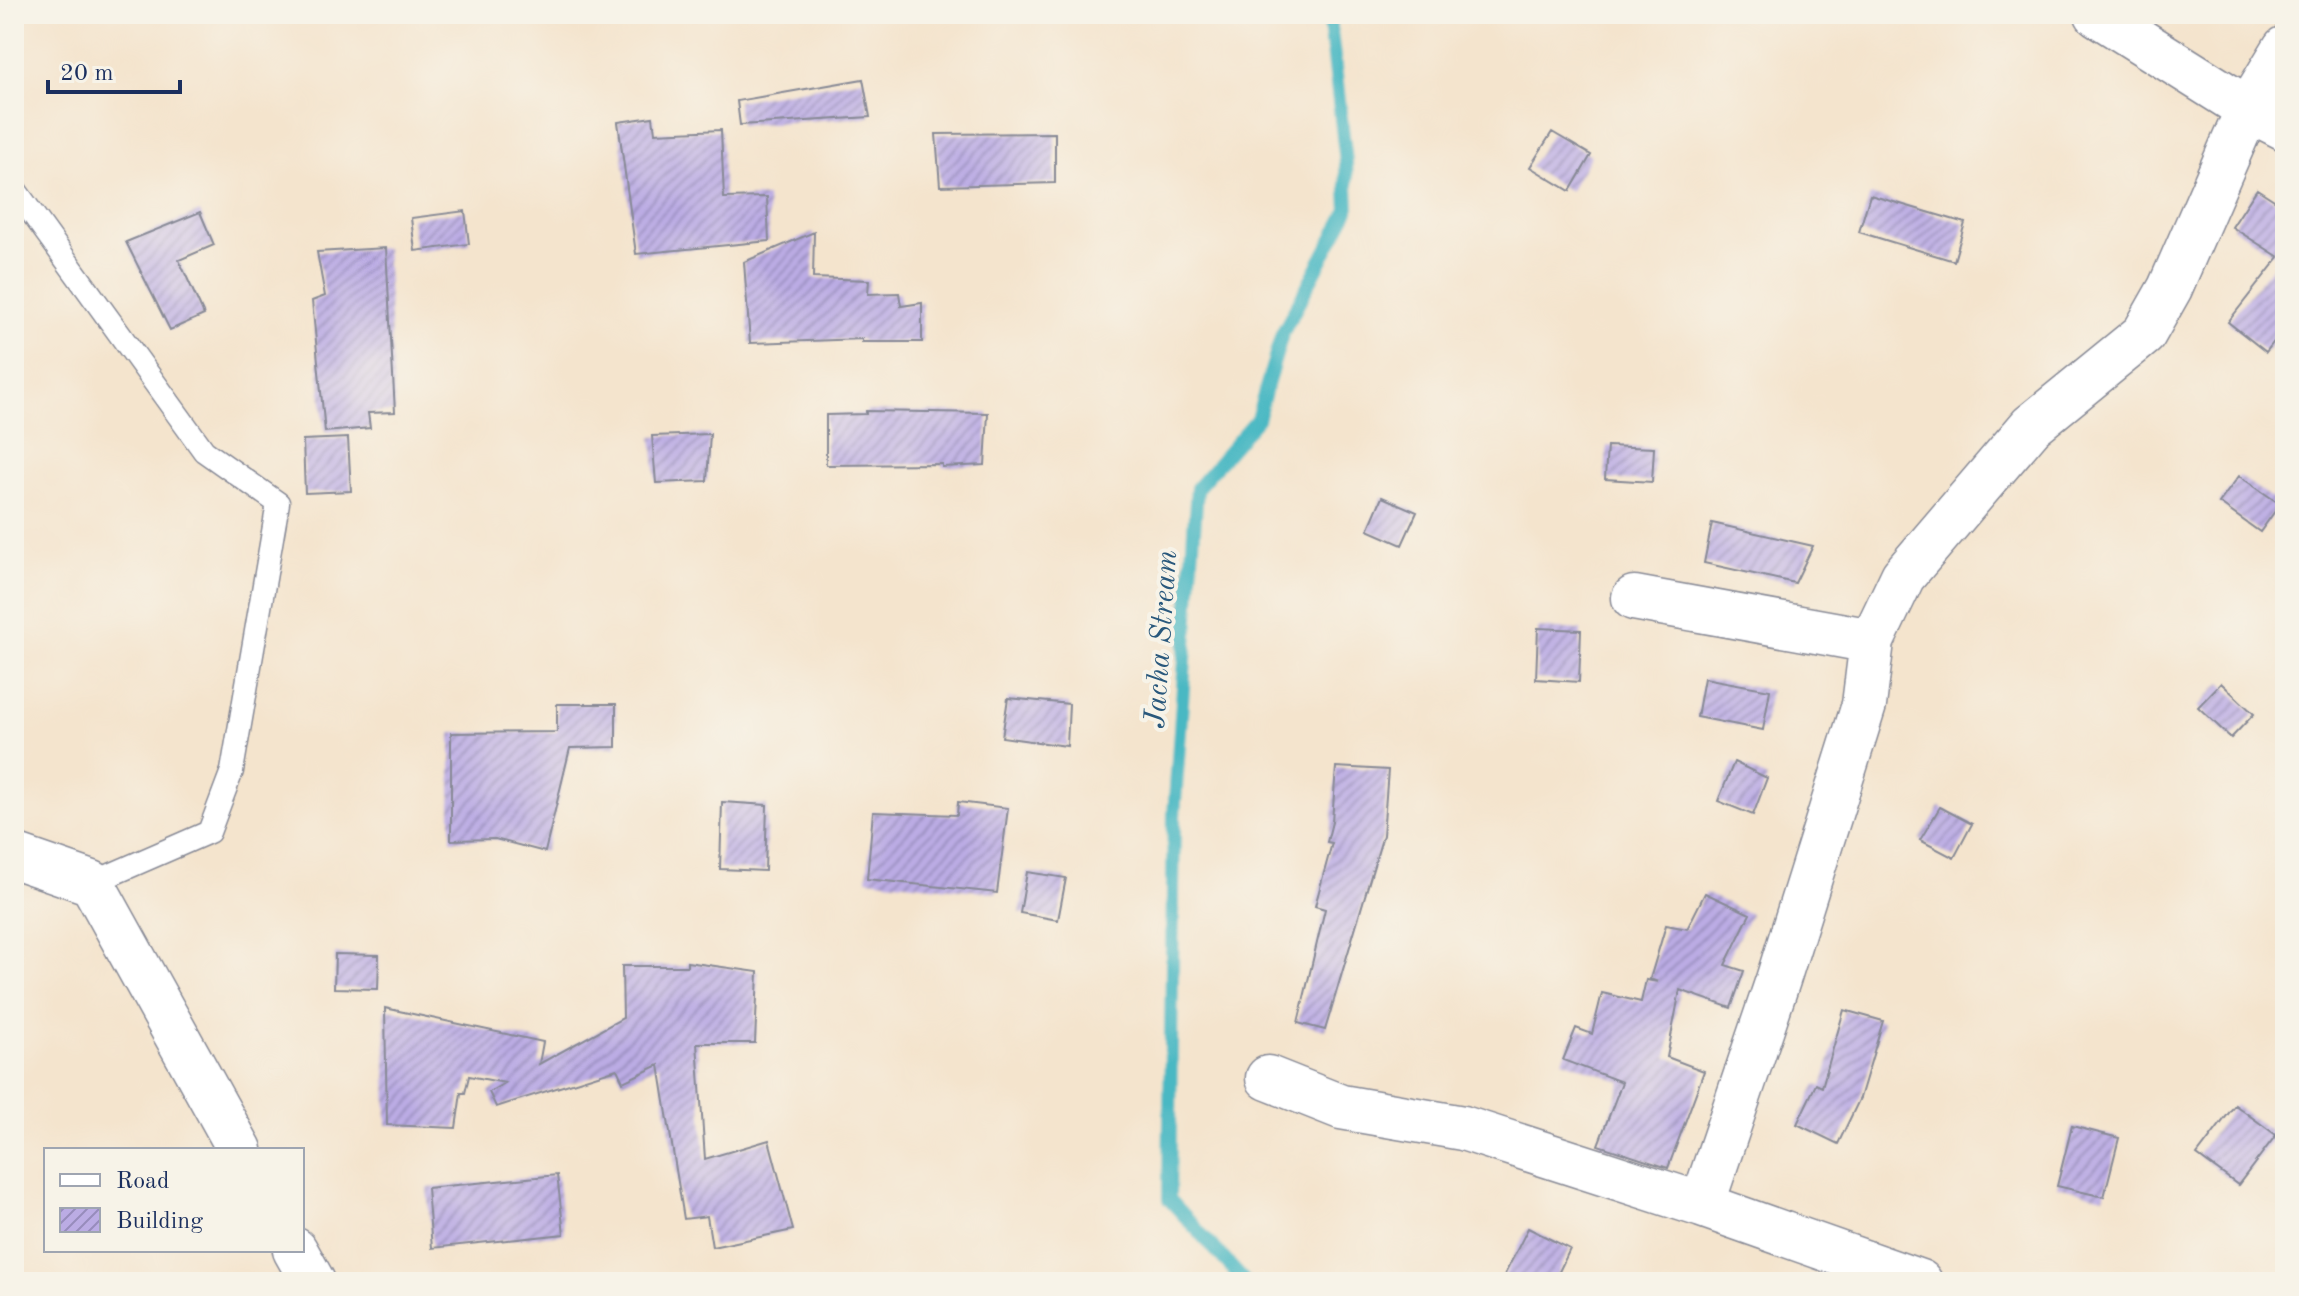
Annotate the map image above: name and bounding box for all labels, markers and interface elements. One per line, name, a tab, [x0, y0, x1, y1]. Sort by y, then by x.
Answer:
scale bar	[48, 44, 180, 94]
text: 20 m	[60, 62, 114, 86]
water label: Jacha Stream	[1141, 549, 1183, 729]
legend	[44, 1148, 304, 1252]
text: Road	[116, 1170, 169, 1194]
text: Building	[116, 1210, 203, 1234]

